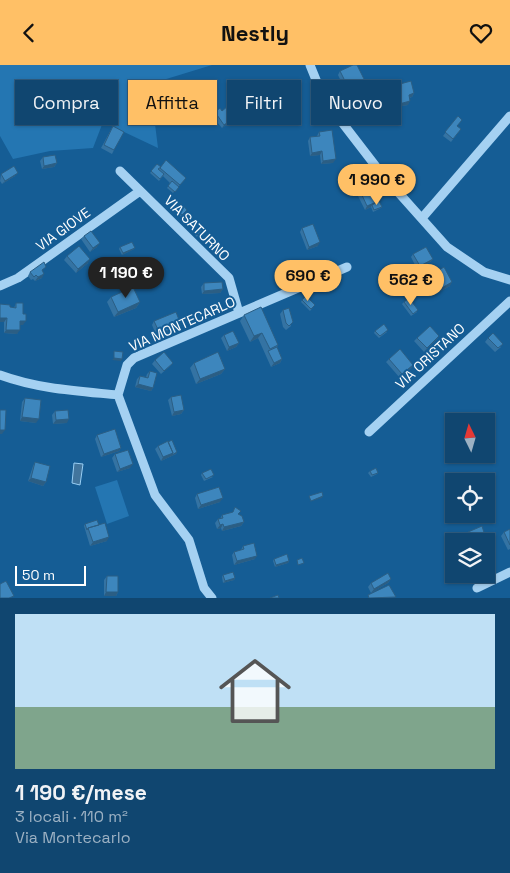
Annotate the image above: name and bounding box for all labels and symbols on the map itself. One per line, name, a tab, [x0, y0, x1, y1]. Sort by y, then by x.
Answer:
pin: 1 990 €	[331, 163, 423, 206]
street label: VIA SATURNO	[160, 191, 234, 265]
street label: VIA GIOVE	[32, 203, 94, 255]
pin: 1 190 €	[80, 257, 172, 299]
pin: 690 €	[273, 259, 343, 302]
pin: 562 €	[376, 263, 446, 306]
street label: VIA MONTECARLO	[126, 292, 238, 356]
street label: VIA ORISTANO	[391, 319, 469, 393]
north arrow	[445, 413, 495, 463]
scale bar	[15, 563, 86, 586]

